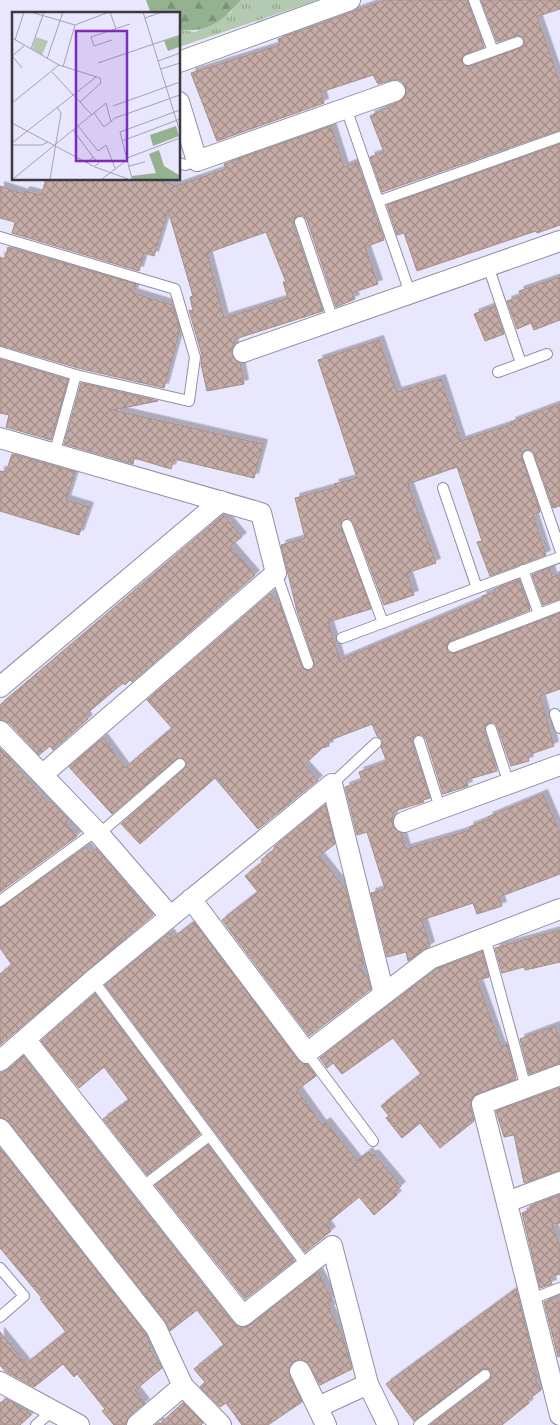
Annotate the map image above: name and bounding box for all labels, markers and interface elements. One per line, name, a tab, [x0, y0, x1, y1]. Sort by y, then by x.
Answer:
inset map	[12, 12, 180, 180]

